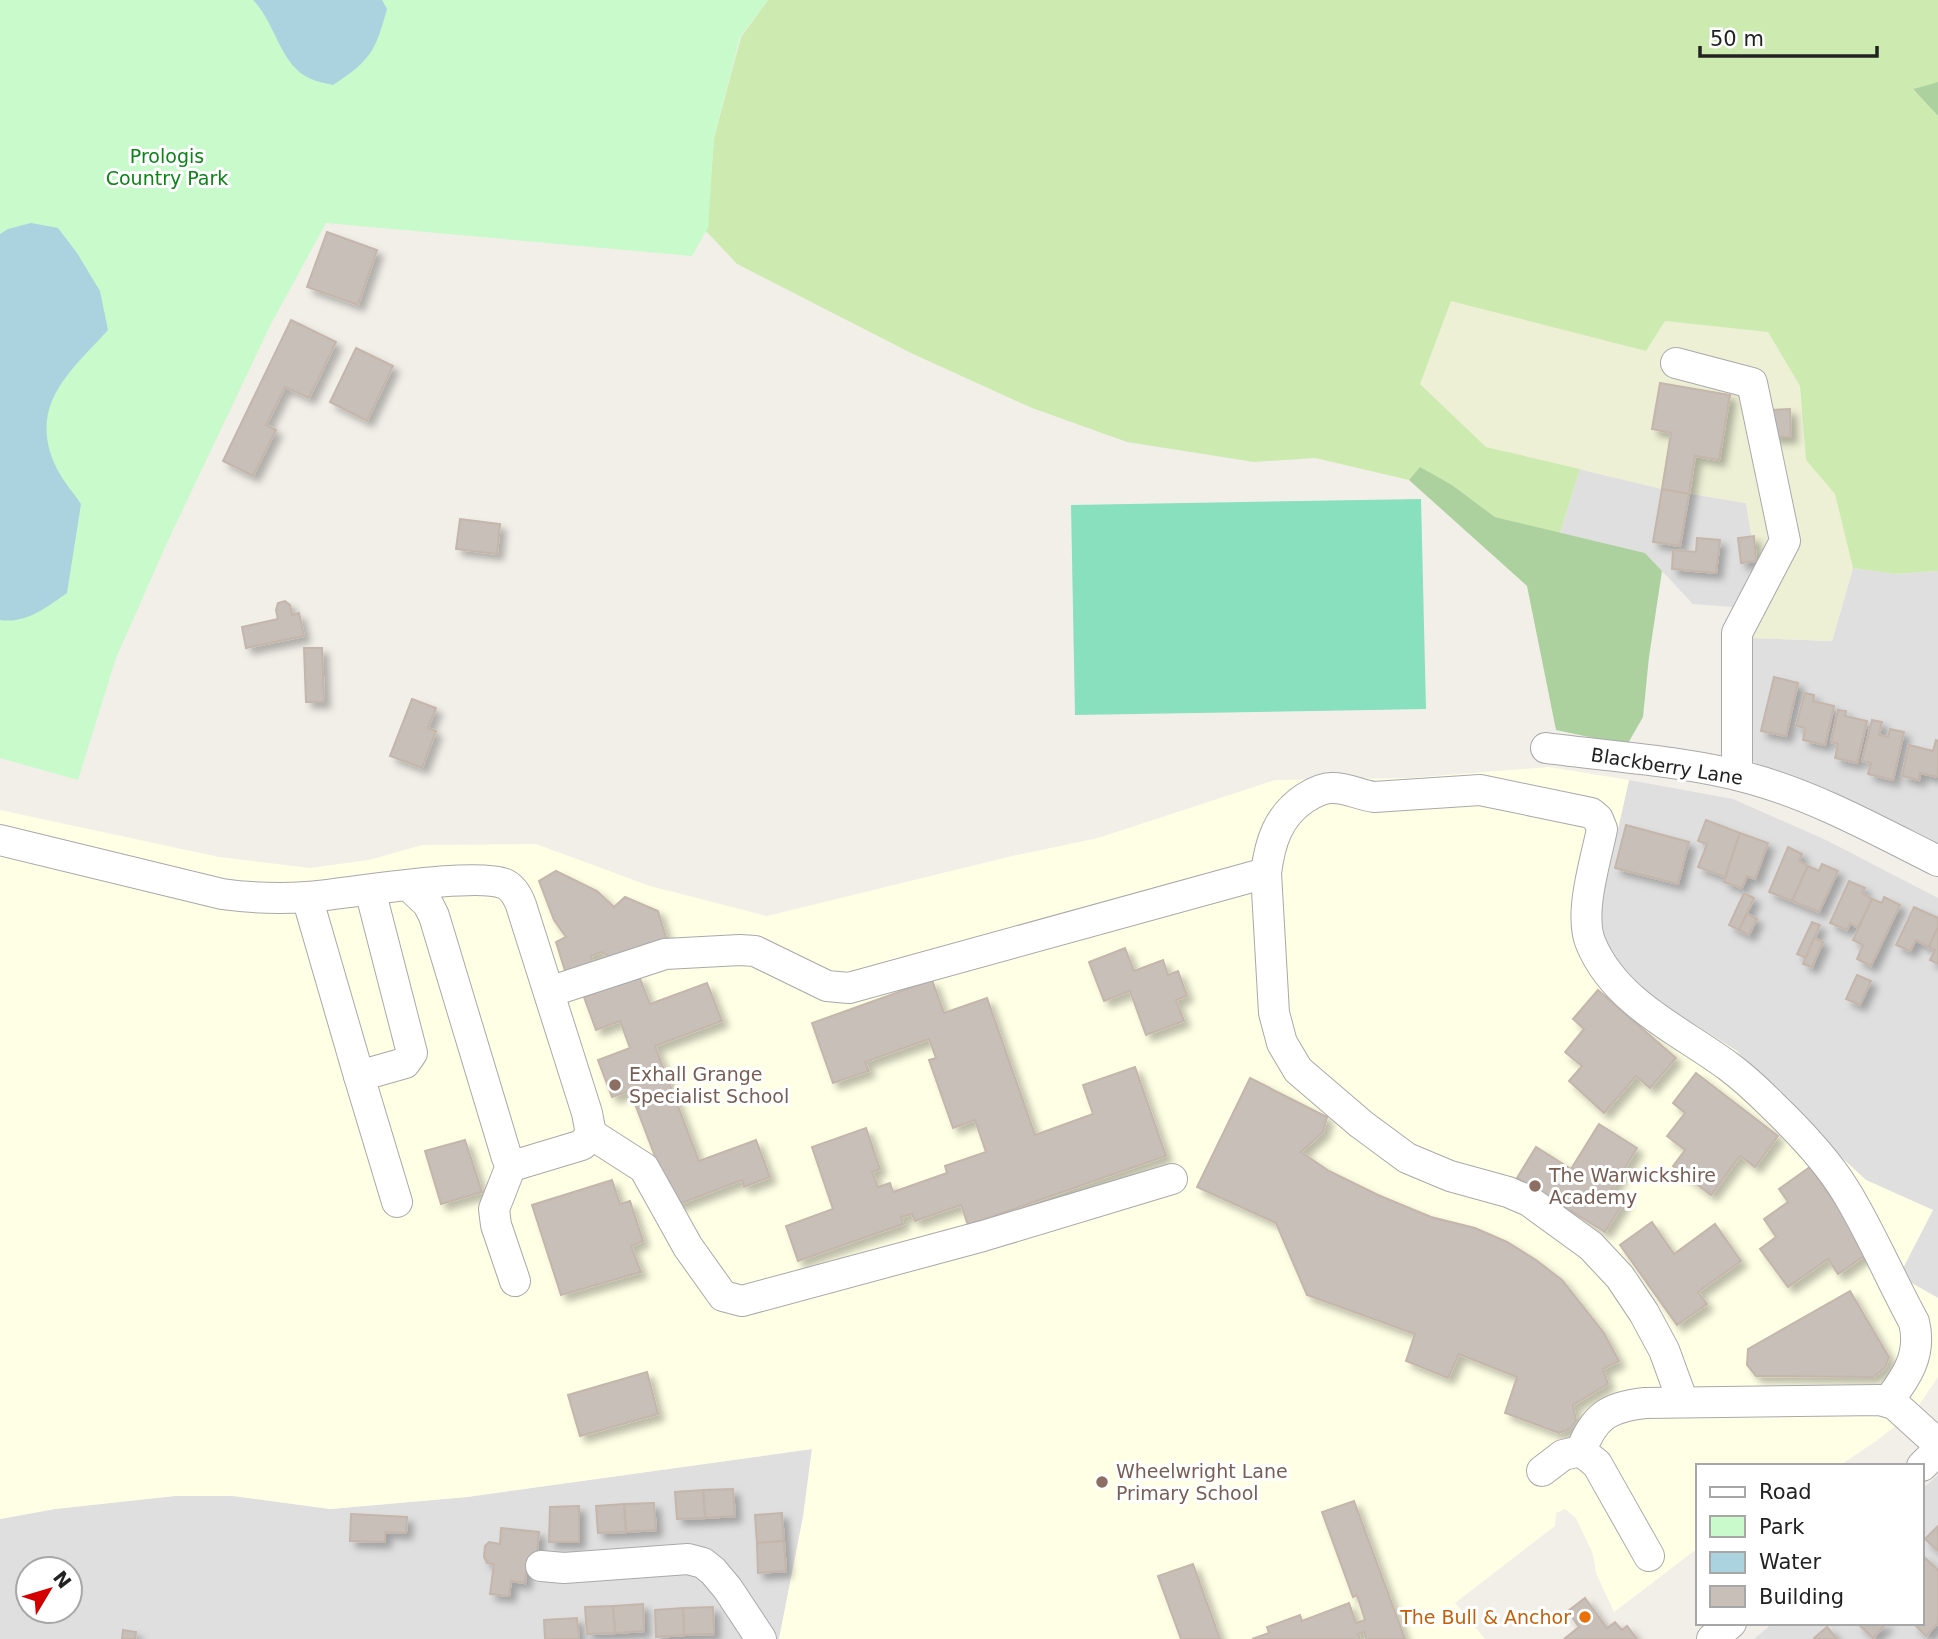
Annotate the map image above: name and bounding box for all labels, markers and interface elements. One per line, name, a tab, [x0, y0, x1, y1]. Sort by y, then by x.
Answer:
scale bar	[1700, 14, 1877, 58]
text: 50 m	[1710, 27, 1764, 51]
park label: Prologis Country Park	[106, 145, 228, 189]
street label: Blackberry Lane	[1589, 743, 1745, 789]
place label: Exhall Grange Specialist School	[629, 1063, 789, 1107]
marker: Exhall Grange Specialist School	[607, 1077, 623, 1093]
place label: The Warwickshire Academy	[1548, 1164, 1716, 1208]
marker: The Warwickshire Academy	[1527, 1178, 1543, 1194]
place label: Wheelwright Lane Primary School	[1116, 1460, 1288, 1504]
legend	[1696, 1464, 1924, 1625]
marker: Wheelwright Lane Primary School	[1094, 1474, 1110, 1490]
text: Road	[1759, 1480, 1812, 1504]
text: Park	[1759, 1515, 1805, 1539]
text: Water	[1759, 1550, 1821, 1574]
north arrow	[14, 1555, 84, 1625]
text: N	[49, 1566, 76, 1593]
text: Building	[1759, 1585, 1844, 1609]
place label: The Bull & Anchor	[1399, 1606, 1571, 1628]
marker: The Bull & Anchor	[1577, 1609, 1593, 1625]

